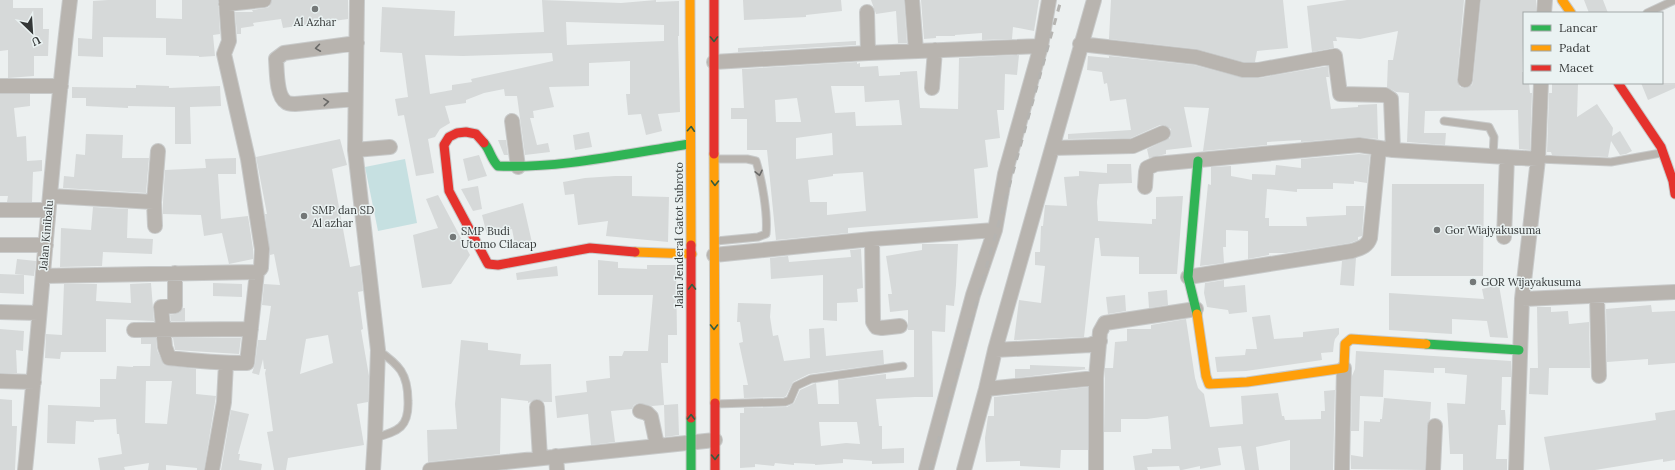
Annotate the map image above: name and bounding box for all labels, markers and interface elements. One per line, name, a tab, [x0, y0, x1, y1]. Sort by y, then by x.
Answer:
marker: Al Azhar	[310, 4, 320, 14]
north arrow	[12, 12, 52, 52]
legend	[1523, 12, 1663, 84]
place label: Al Azhar	[293, 15, 337, 29]
text: Lancar	[1559, 20, 1598, 35]
text: U	[29, 33, 43, 49]
one-way arrow	[710, 36, 718, 42]
text: Padat	[1559, 40, 1591, 55]
one-way arrow	[315, 43, 321, 52]
text: Macet	[1559, 60, 1594, 75]
one-way arrow	[322, 97, 329, 106]
one-way arrow	[687, 126, 696, 132]
street label: Jalan Jenderal Gatot Subroto	[672, 162, 686, 309]
one-way arrow	[754, 170, 763, 176]
one-way arrow	[711, 180, 719, 186]
street label: Jalan Kinibalu	[36, 199, 56, 271]
place label: SMP dan SD Al azhar	[311, 203, 374, 230]
marker: SMP dan SD Al azhar	[299, 211, 309, 221]
place label: Gor Wiajyakusuma	[1445, 223, 1541, 237]
place label: SMP Budi Utomo Cilacap	[461, 224, 537, 251]
marker: Gor Wiajyakusuma	[1432, 225, 1442, 235]
marker: SMP Budi Utomo Cilacap	[448, 232, 458, 242]
place label: GOR Wijayakusuma	[1481, 275, 1581, 289]
marker: GOR Wijayakusuma	[1468, 277, 1478, 287]
one-way arrow	[688, 284, 696, 290]
one-way arrow	[710, 324, 718, 330]
one-way arrow	[687, 414, 695, 420]
one-way arrow	[711, 454, 719, 460]

